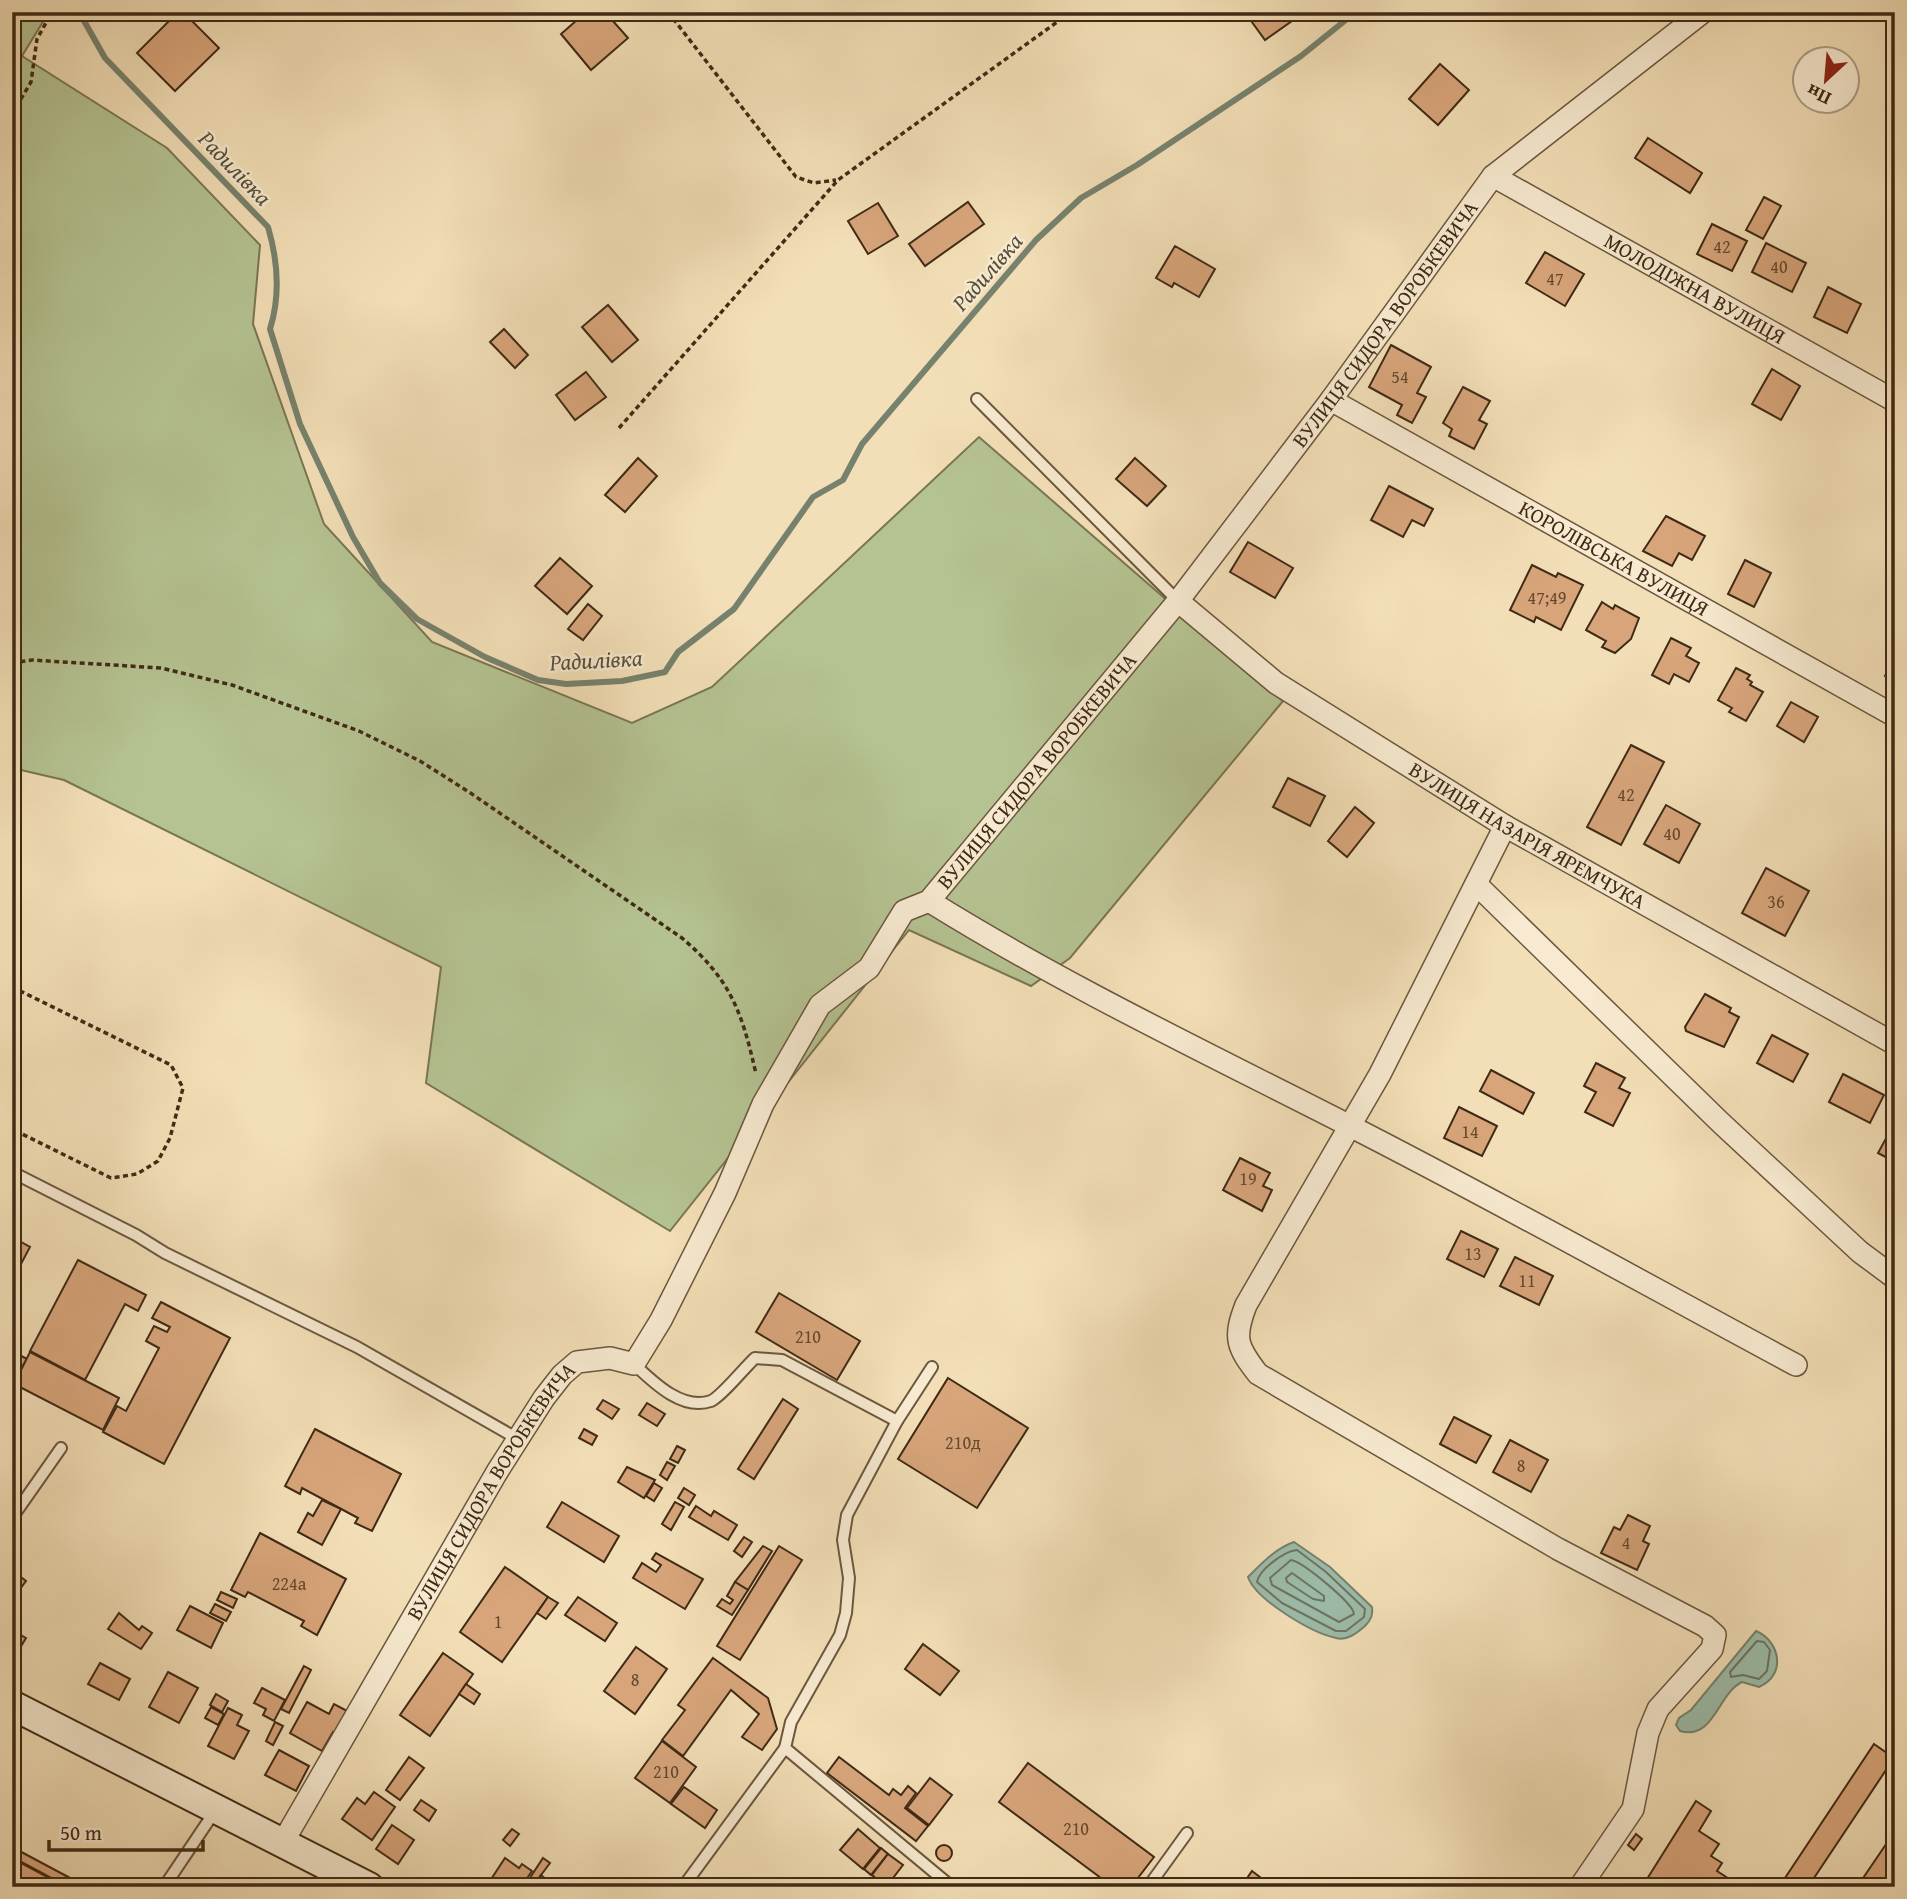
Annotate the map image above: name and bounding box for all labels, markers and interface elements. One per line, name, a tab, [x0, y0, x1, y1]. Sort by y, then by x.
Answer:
north arrow	[1792, 46, 1862, 116]
text: Пн	[1801, 77, 1836, 113]
water label: Радилівка	[190, 122, 280, 213]
street label: ВУЛИЦЯ СИДОРА ВОРОБКЕВИЧА	[1284, 194, 1486, 454]
water label: Радилівка	[943, 225, 1030, 318]
street label: МОЛОДІЖНА ВУЛИЦЯ	[1599, 225, 1791, 352]
house number: 42	[1713, 233, 1731, 260]
house number: 40	[1770, 253, 1788, 280]
house number: 47	[1546, 265, 1564, 292]
house number: 54	[1391, 363, 1409, 390]
street label: КОРОЛІВСЬКА ВУЛИЦЯ	[1513, 492, 1714, 623]
house number: 47;49	[1527, 584, 1567, 611]
water label: Радилівка	[548, 641, 644, 678]
street label: ВУЛИЦЯ СИДОРА ВОРОБКЕВИЧА	[929, 646, 1144, 896]
street label: ВУЛИЦЯ НАЗАРІЯ ЯРЕМЧУКА	[1403, 754, 1652, 917]
house number: 42	[1617, 781, 1635, 808]
house number: 40	[1663, 820, 1681, 847]
house number: 36	[1767, 888, 1785, 915]
house number: 14	[1461, 1118, 1479, 1145]
house number: 19	[1239, 1165, 1257, 1192]
house number: 13	[1464, 1240, 1482, 1267]
house number: 11	[1518, 1267, 1536, 1294]
house number: 210	[795, 1323, 821, 1350]
street label: ВУЛИЦЯ СИДОРА ВОРОБКЕВИЧА	[399, 1354, 582, 1626]
house number: 210д	[945, 1429, 981, 1456]
house number: 8	[1517, 1452, 1525, 1479]
house number: 4	[1622, 1529, 1630, 1556]
house number: 224а	[272, 1570, 307, 1597]
house number: 1	[494, 1608, 502, 1635]
house number: 8	[631, 1666, 639, 1693]
house number: 210	[653, 1758, 679, 1785]
scale bar	[49, 1808, 203, 1852]
house number: 210	[1063, 1815, 1089, 1842]
text: 50 m	[60, 1817, 102, 1848]

